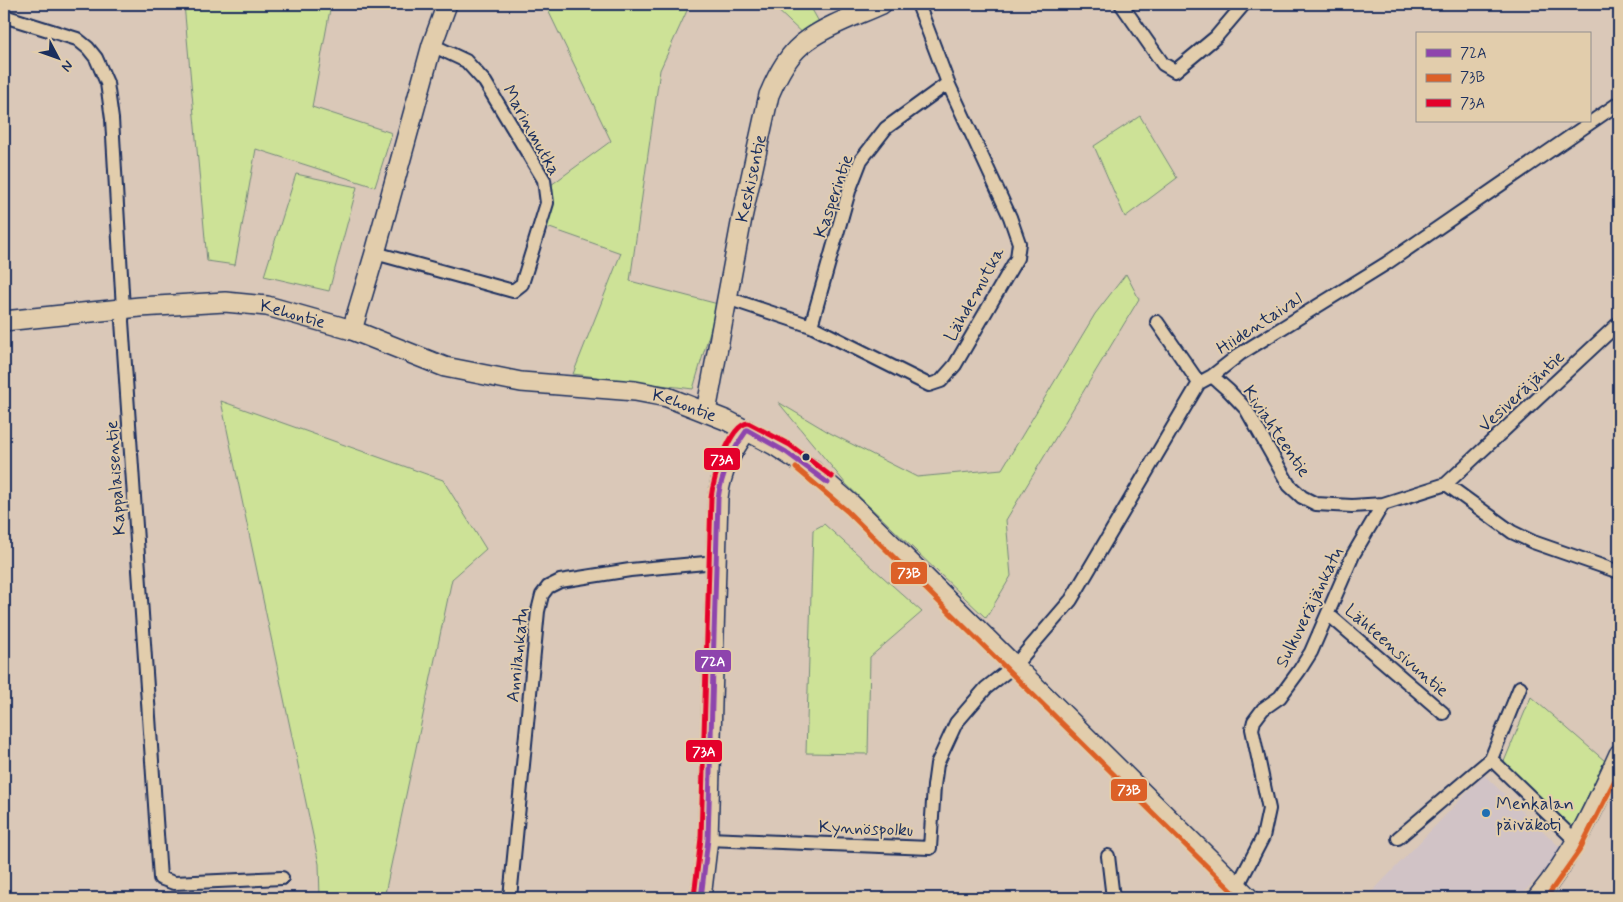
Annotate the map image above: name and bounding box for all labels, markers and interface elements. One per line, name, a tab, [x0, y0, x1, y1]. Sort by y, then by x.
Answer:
north arrow	[32, 32, 82, 82]
legend	[1416, 32, 1590, 122]
text: 72A	[1460, 44, 1487, 64]
text: N	[57, 56, 77, 75]
text: 73B	[1460, 68, 1485, 88]
street label: Marinmutka	[496, 81, 566, 180]
text: 73A	[1460, 94, 1485, 114]
street label: Keskisentie	[730, 132, 773, 225]
street label: Kasperintie	[808, 151, 859, 241]
street label: Lähdemutka	[939, 243, 1011, 346]
street label: Hiidentaival	[1212, 287, 1307, 361]
street label: Kehontie	[259, 294, 328, 335]
street label: Vesiveräjäntie	[1473, 346, 1570, 438]
street label: Kiviahteentie	[1237, 381, 1316, 482]
street label: Kehontie	[651, 384, 720, 428]
street label: Kappalaisentie	[100, 420, 132, 536]
line badge: 73A	[703, 447, 741, 471]
text: 73A	[710, 451, 734, 469]
unlabelled marker	[801, 452, 811, 462]
street label: Sulkuveräjänkatu	[1270, 543, 1349, 672]
line badge: 73B	[890, 561, 928, 585]
text: 73B	[897, 564, 921, 582]
street label: Lähteensivuntie	[1339, 599, 1454, 703]
street label: Annilankatu	[501, 607, 535, 703]
line badge: 72A	[694, 649, 732, 673]
text: 72A	[700, 653, 726, 671]
line badge: 73A	[685, 739, 723, 763]
text: 73A	[692, 743, 716, 761]
line badge: 73B	[1110, 778, 1148, 802]
text: 73B	[1117, 781, 1141, 799]
place label: Menkalan päiväkoti	[1496, 792, 1574, 837]
marker: Menkalan päiväkoti	[1480, 807, 1492, 819]
street label: Kynnöspolku	[818, 815, 914, 843]

